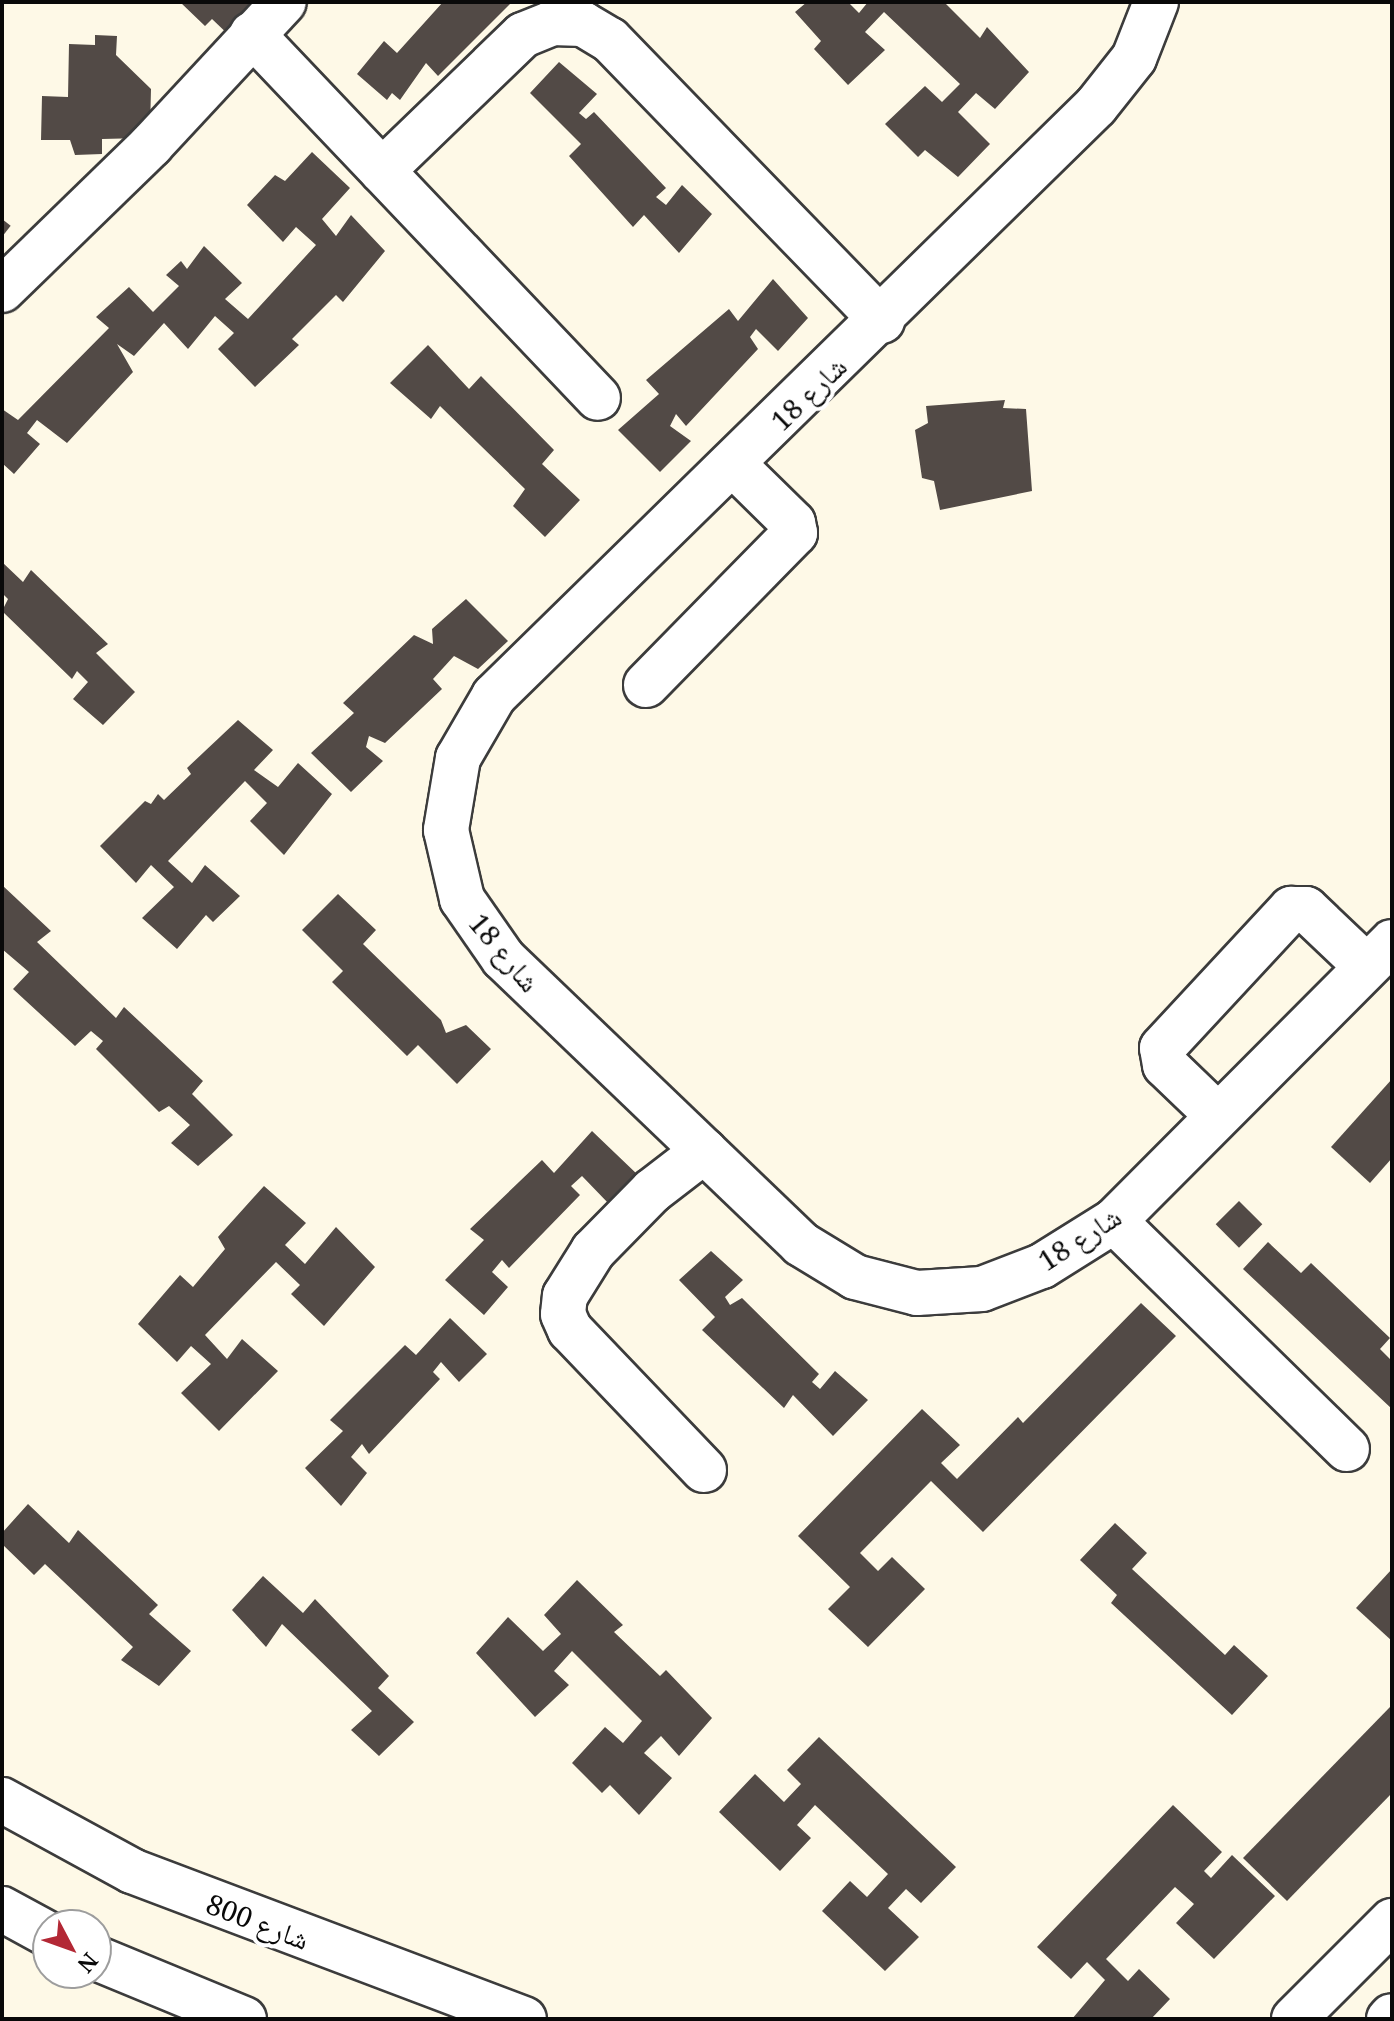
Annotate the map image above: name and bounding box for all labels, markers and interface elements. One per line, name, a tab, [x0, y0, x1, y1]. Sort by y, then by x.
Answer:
street label: شارع 18	[763, 349, 853, 437]
street label: شارع 18	[463, 906, 547, 998]
street label: شارع 18	[1031, 1199, 1127, 1277]
street label: شارع 800	[202, 1886, 314, 1956]
north arrow	[32, 1909, 112, 1989]
text: N	[72, 1947, 106, 1980]

